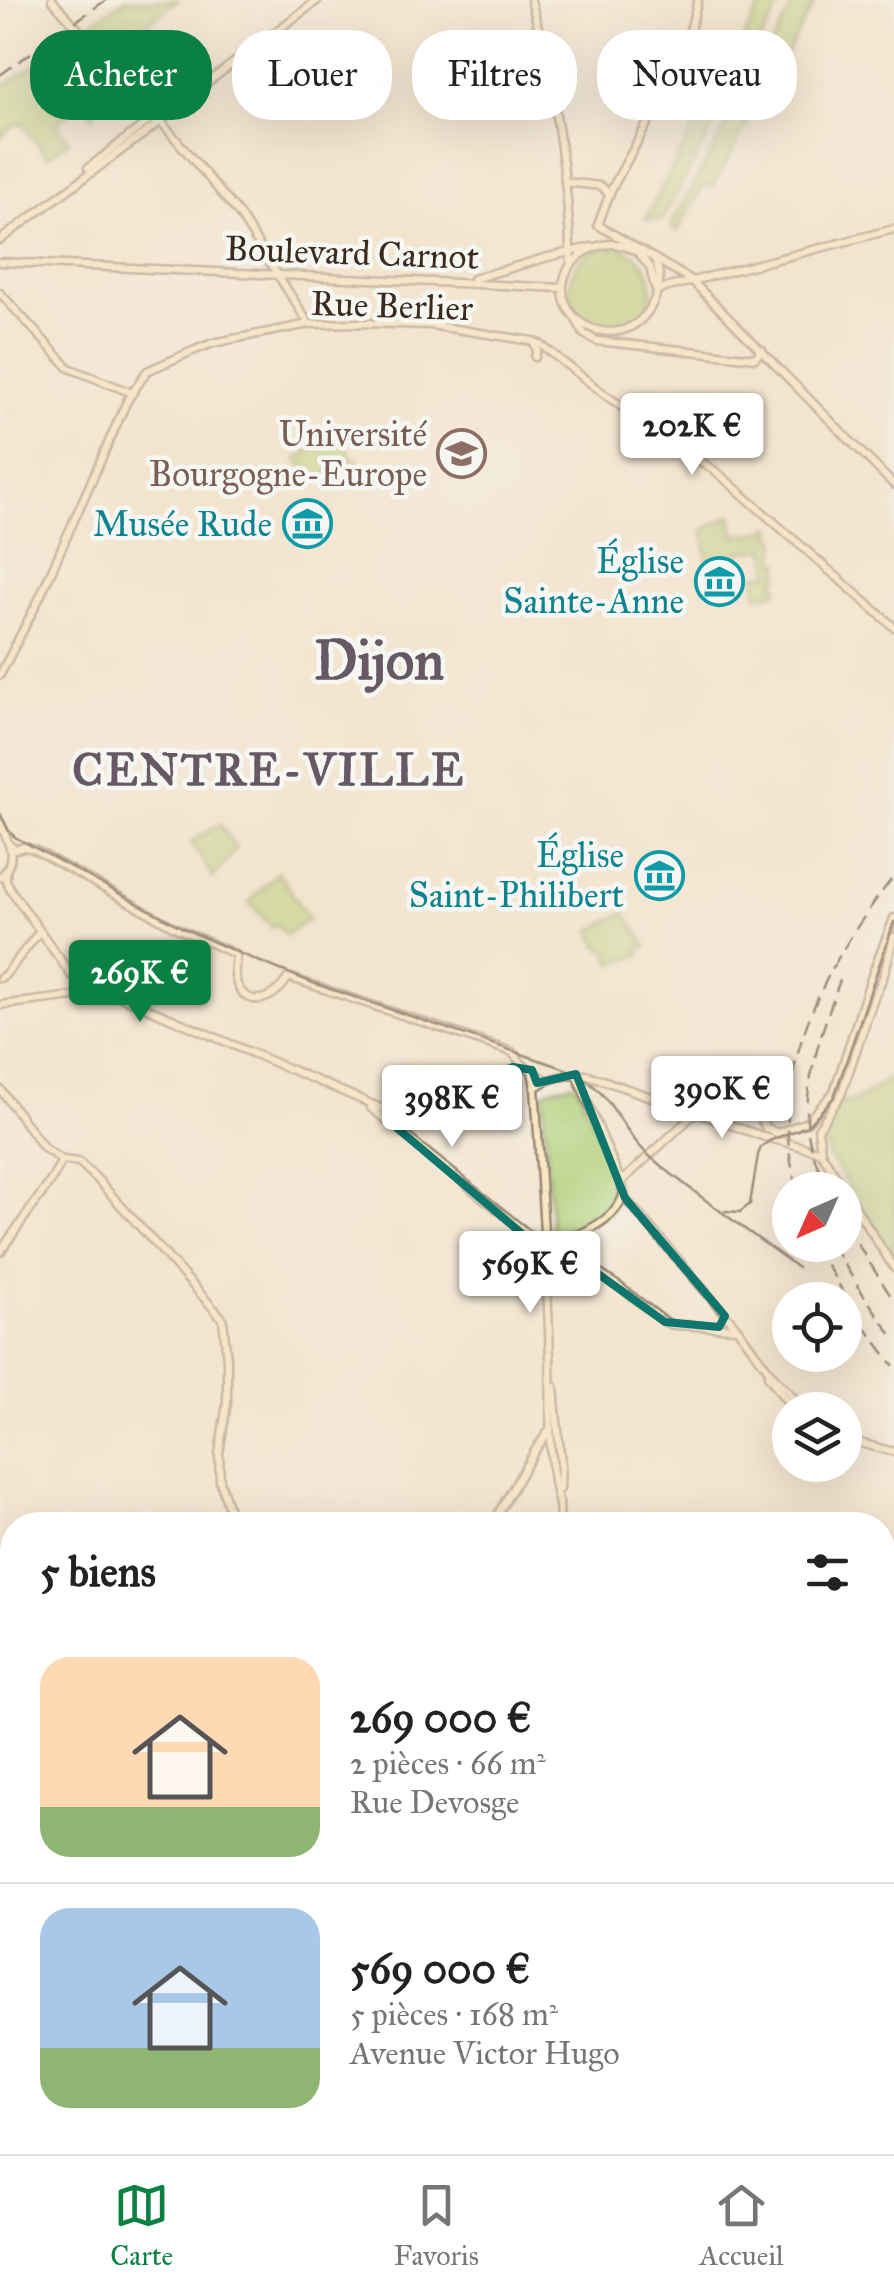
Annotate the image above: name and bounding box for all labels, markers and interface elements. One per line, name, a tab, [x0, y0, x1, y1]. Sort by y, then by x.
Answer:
chip: Acheter	[30, 30, 212, 120]
chip: Louer	[232, 30, 392, 120]
chip: Filtres	[412, 30, 577, 120]
chip: Nouveau	[597, 30, 797, 120]
street label: Boulevard Carnot	[224, 227, 480, 279]
street label: Rue Berlier	[310, 282, 475, 330]
pin: 202K €	[611, 393, 773, 478]
text: 202K €	[642, 406, 742, 445]
place label: Université Bourgogne-Europe	[149, 413, 427, 496]
school or university icon: Université Bourgogne-Europe	[436, 428, 488, 480]
museum icon: Musée Rude	[281, 498, 333, 550]
place label: Musée Rude	[93, 503, 272, 546]
place label: Église Sainte-Anne	[503, 538, 684, 623]
museum icon: Église Sainte-Anne	[693, 555, 745, 607]
district label: Dijon	[314, 627, 444, 694]
district label: CENTRE-VILLE	[72, 742, 466, 797]
place label: Église Saint-Philibert	[409, 832, 624, 917]
museum icon: Église Saint-Philibert	[633, 849, 685, 901]
pin: 269K €	[59, 940, 221, 1025]
text: 269K €	[91, 953, 189, 992]
pin: 390K €	[641, 1056, 803, 1141]
pin: 398K €	[371, 1065, 533, 1150]
text: 390K €	[673, 1069, 771, 1108]
text: 398K €	[404, 1078, 500, 1117]
north arrow	[772, 1172, 862, 1262]
map controls	[772, 1172, 862, 1482]
pin: 569K €	[449, 1231, 611, 1316]
text: 569K €	[481, 1244, 579, 1283]
button: locate	[772, 1282, 862, 1372]
button: layers	[772, 1392, 862, 1482]
icon: filters	[800, 1545, 855, 1600]
text: 5 biens	[40, 1546, 156, 1598]
text: 269 000 €	[350, 1692, 532, 1744]
icon: home	[120, 1697, 240, 1817]
text: 2 pièces · 66 m²	[350, 1744, 546, 1783]
text: Rue Devosge	[350, 1783, 519, 1822]
text: 569 000 €	[350, 1943, 531, 1995]
icon: home	[120, 1948, 240, 2068]
text: 5 pièces · 168 m²	[350, 1995, 558, 2034]
text: Avenue Victor Hugo	[350, 2034, 620, 2073]
tab: Carte	[110, 2178, 173, 2273]
tab: Favoris	[394, 2178, 479, 2273]
tab: Accueil	[699, 2178, 784, 2273]

